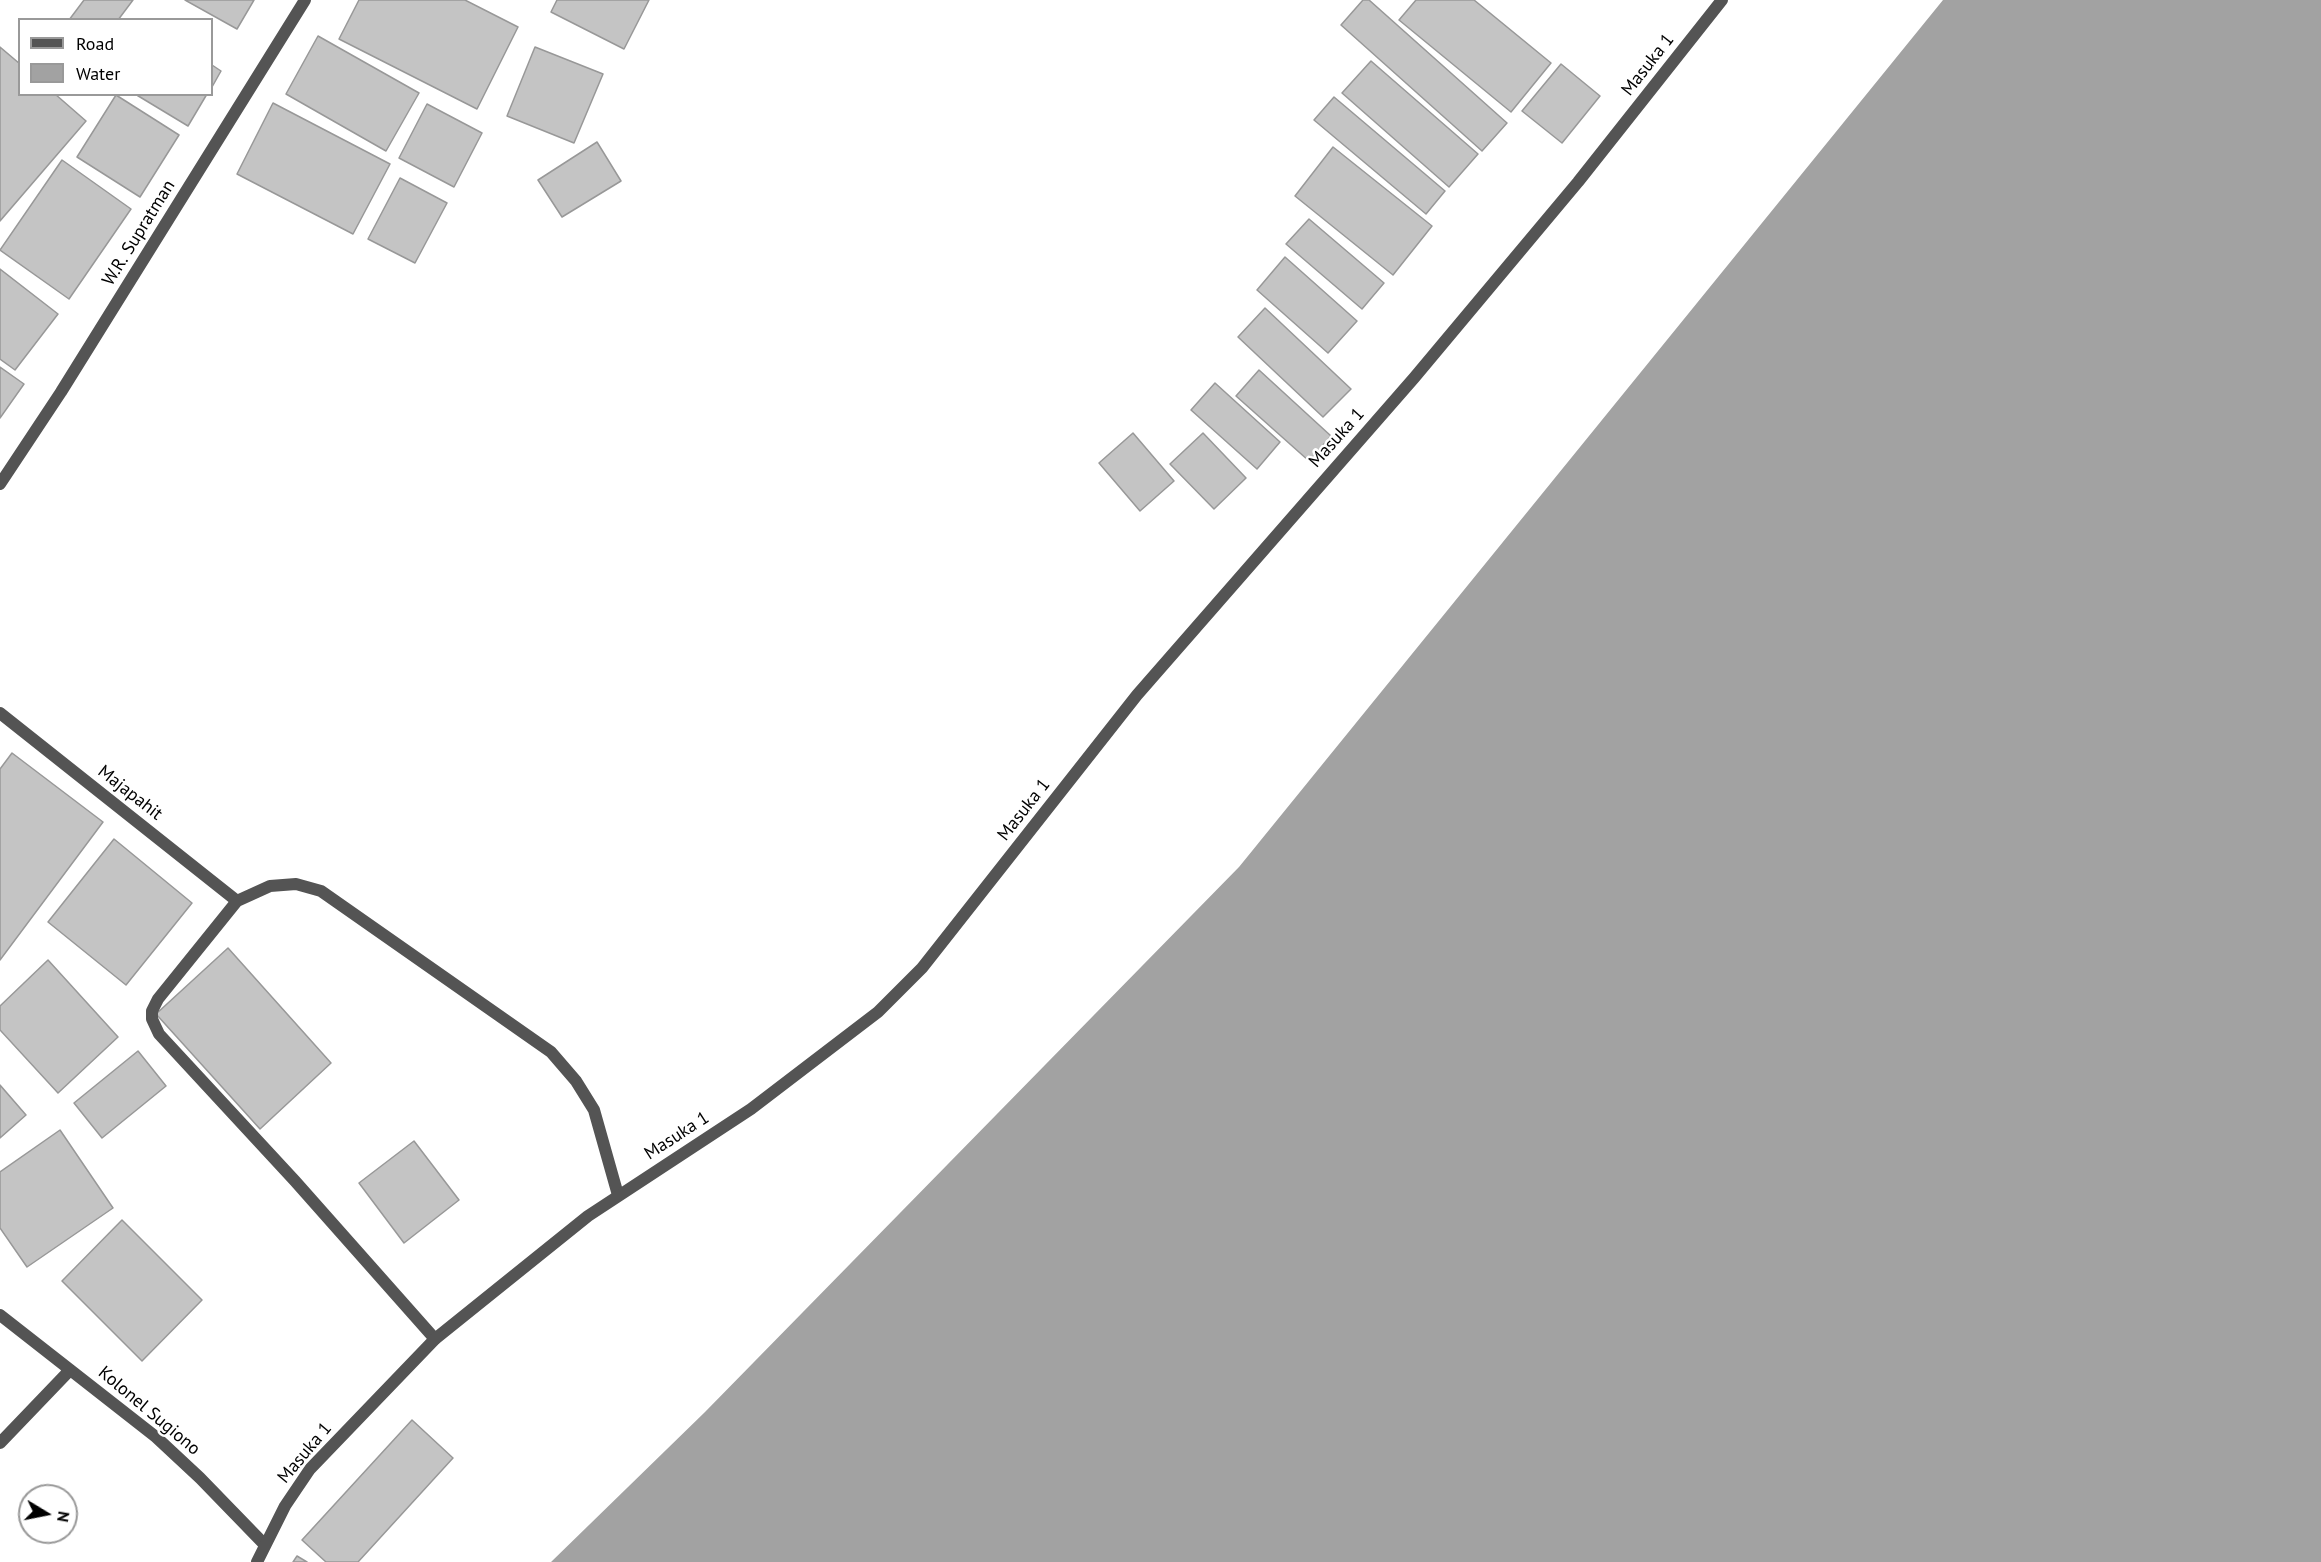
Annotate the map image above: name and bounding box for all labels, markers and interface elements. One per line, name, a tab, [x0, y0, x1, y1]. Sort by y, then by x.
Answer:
legend	[18, 18, 213, 96]
street label: Masuka 1	[1617, 30, 1679, 100]
text: Road	[76, 32, 114, 55]
text: Water	[76, 62, 120, 85]
street label: W.R. Supratman	[98, 176, 180, 290]
street label: Masuka 1	[1305, 404, 1369, 472]
street label: Majapahit	[93, 761, 167, 825]
street label: Masuka 1	[993, 775, 1055, 845]
street label: Masuka 1	[641, 1107, 713, 1165]
street label: Kolonel Sugiono	[94, 1362, 204, 1460]
street label: Masuka 1	[273, 1418, 337, 1488]
north arrow	[18, 1484, 78, 1544]
text: N	[53, 1510, 75, 1524]

